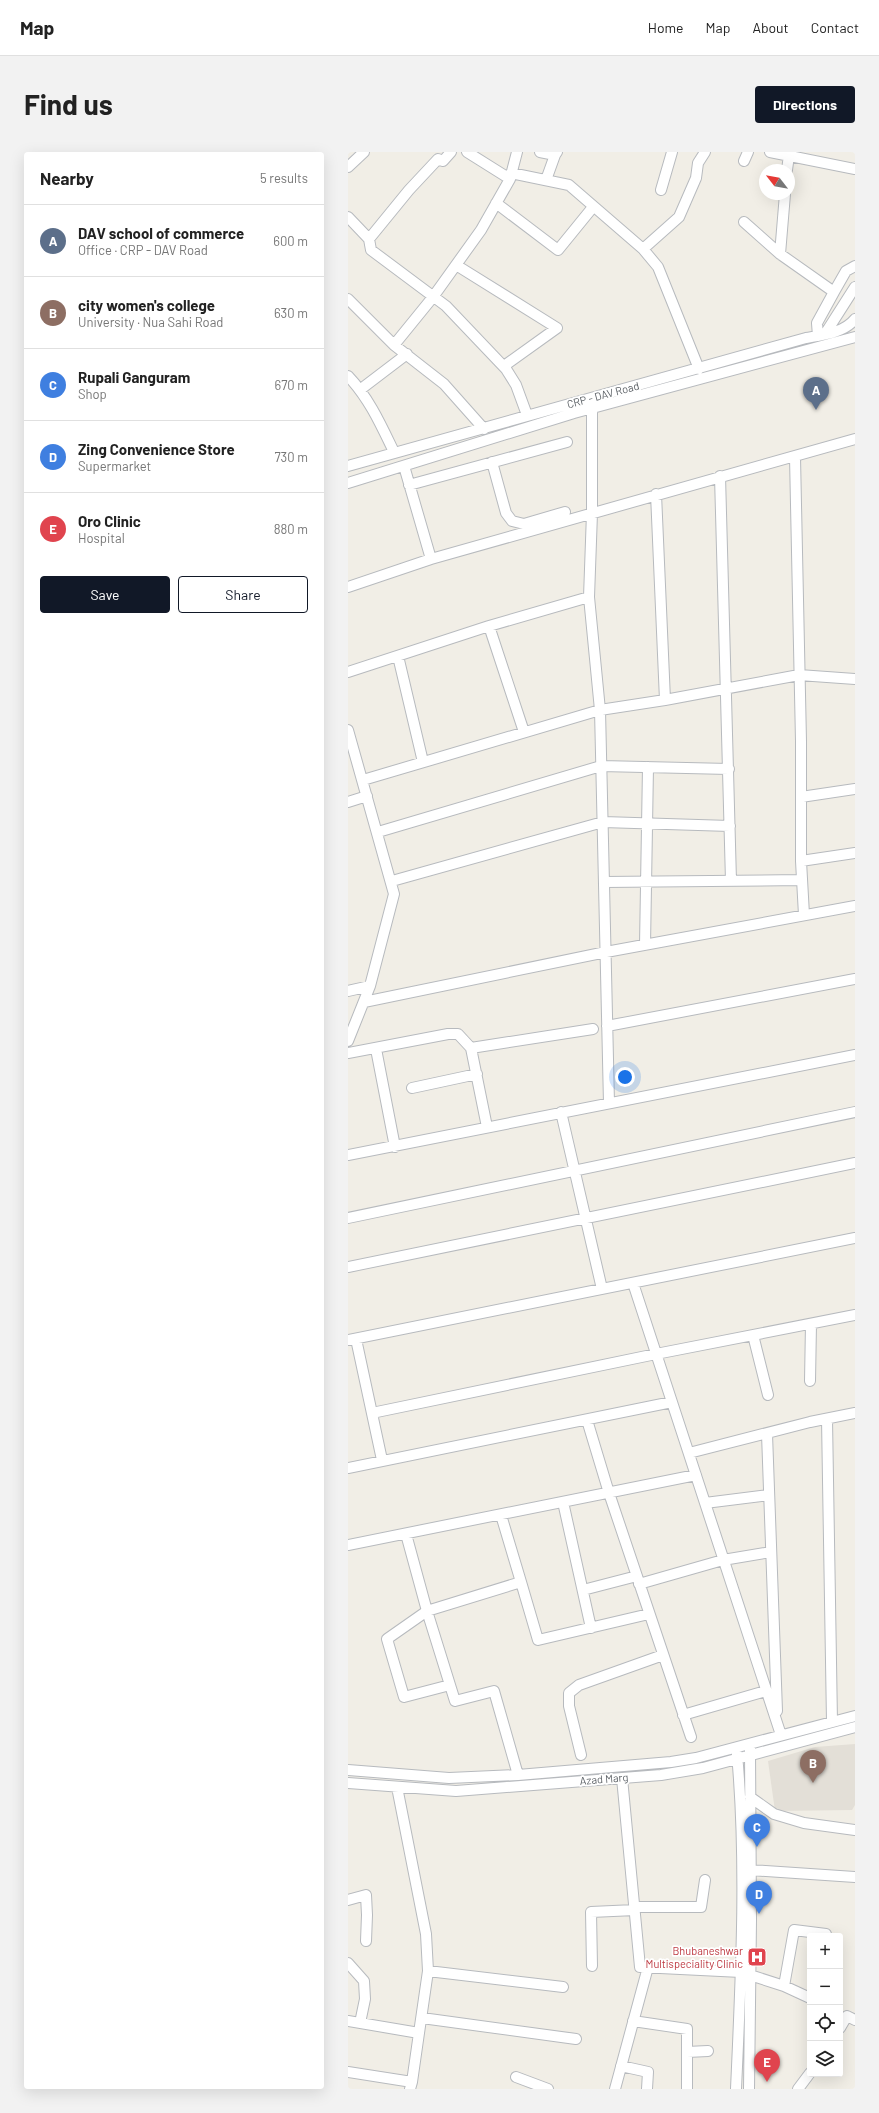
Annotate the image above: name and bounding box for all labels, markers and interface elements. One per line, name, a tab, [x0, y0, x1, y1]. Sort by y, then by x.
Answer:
text: Map	[20, 16, 54, 39]
text: Home	[648, 19, 684, 36]
text: Map	[706, 19, 730, 36]
text: About	[752, 19, 789, 36]
text: Contact	[811, 19, 859, 36]
button: Directions	[755, 86, 855, 123]
text: Find us	[24, 87, 113, 121]
north arrow	[759, 164, 795, 200]
text: Nearby	[40, 168, 94, 188]
text: 5 results	[260, 170, 308, 186]
text: DAV school of commerce	[78, 224, 244, 242]
text: A	[49, 233, 57, 249]
text: 600 m	[273, 233, 308, 249]
text: Office · CRP - DAV Road	[78, 242, 208, 258]
text: city women's college	[78, 296, 215, 314]
text: B	[49, 305, 57, 321]
text: 630 m	[274, 305, 308, 321]
text: University · Nua Sahi Road	[78, 314, 223, 330]
text: Rupali Ganguram	[78, 368, 190, 386]
text: C	[49, 377, 57, 393]
text: 670 m	[274, 377, 308, 393]
pin: A	[803, 377, 829, 410]
street label: CRP - DAV Road	[565, 379, 640, 410]
text: Shop	[78, 386, 107, 402]
text: Zing Convenience Store	[78, 440, 235, 458]
text: D	[49, 449, 57, 465]
text: 730 m	[274, 449, 308, 465]
text: Supermarket	[78, 458, 151, 474]
text: Oro Clinic	[78, 512, 141, 530]
text: E	[49, 521, 57, 537]
text: 880 m	[274, 521, 308, 537]
text: Hospital	[78, 530, 125, 546]
button: Save	[40, 576, 170, 613]
button: Share	[178, 576, 308, 613]
your location	[615, 1067, 635, 1087]
pin: B	[800, 1750, 826, 1783]
street label: Azad Marg	[579, 1770, 629, 1787]
pin: C	[744, 1814, 770, 1847]
pin: D	[746, 1881, 772, 1914]
map controls	[807, 1933, 843, 2077]
button: +	[807, 1933, 843, 1969]
place label: Bhubaneshwar Multispeciality Clinic	[646, 1944, 743, 1970]
hospital icon: Bhubaneshwar Multispeciality Clinic	[746, 1946, 768, 1968]
button: −	[807, 1969, 843, 2005]
button: locate	[807, 2005, 843, 2041]
button: layers	[807, 2041, 843, 2077]
pin: E	[754, 2049, 780, 2082]

